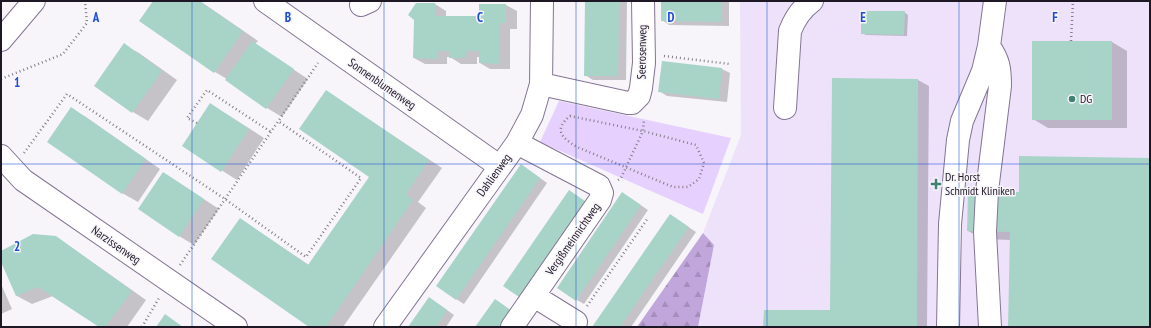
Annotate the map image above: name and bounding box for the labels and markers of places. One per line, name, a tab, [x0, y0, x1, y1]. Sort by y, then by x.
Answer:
place label: DG	[1080, 91, 1092, 106]
marker: DG	[1067, 94, 1077, 104]
place label: Dr. Horst Schmidt Kliniken	[945, 169, 1015, 198]
marker: Dr. Horst Schmidt Kliniken	[930, 178, 942, 190]

